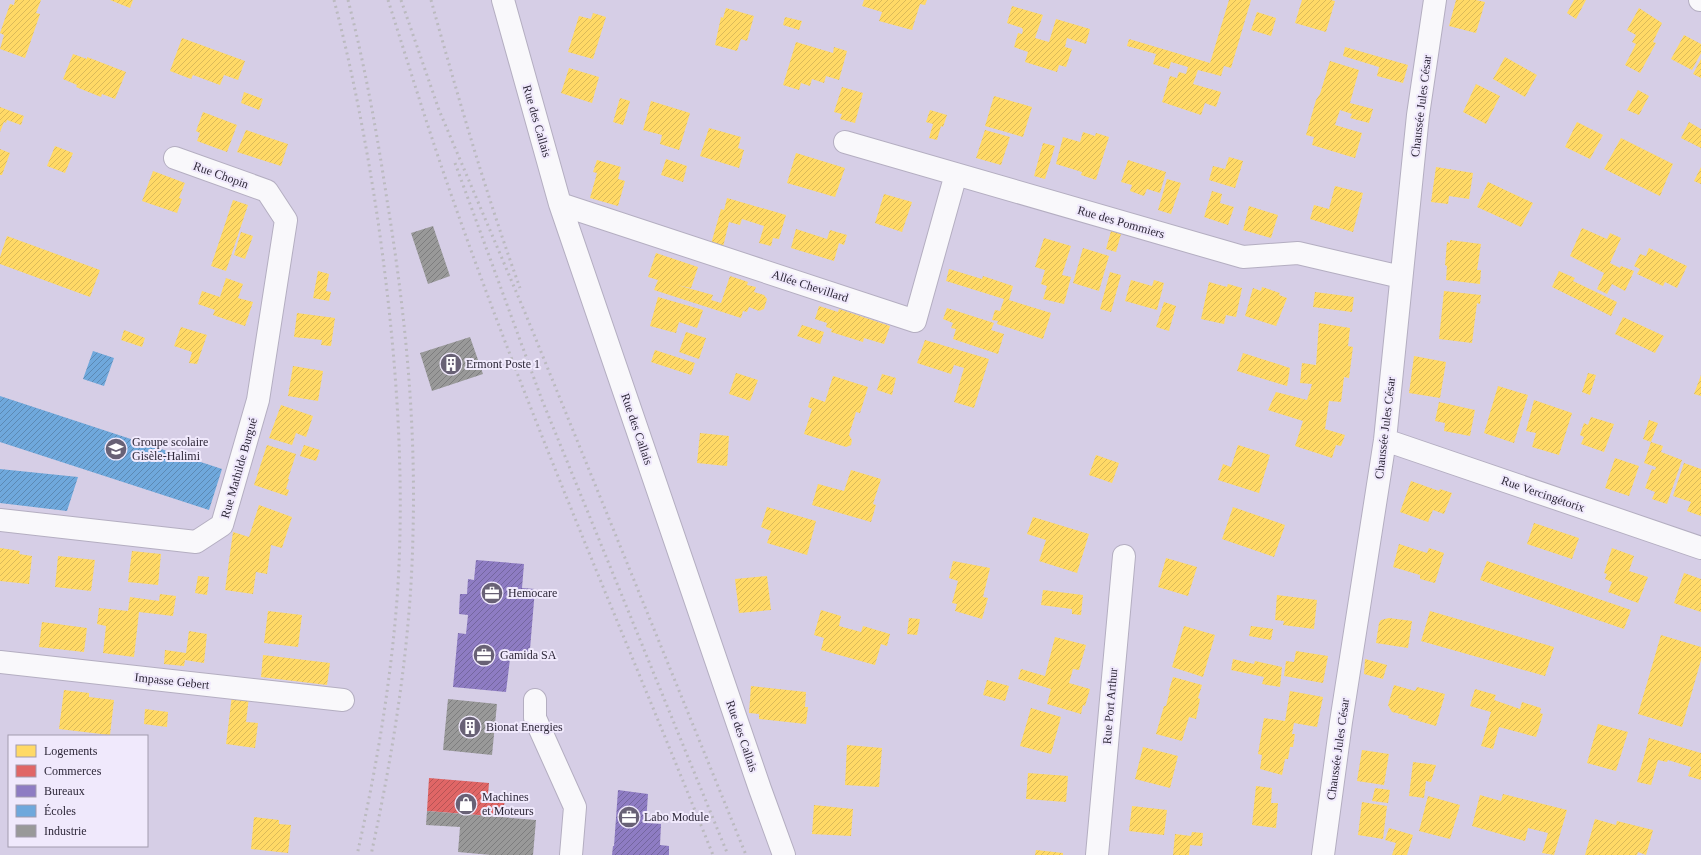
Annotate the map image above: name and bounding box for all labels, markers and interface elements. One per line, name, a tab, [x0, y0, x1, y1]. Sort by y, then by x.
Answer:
street label: Chaussée Jules César	[1408, 54, 1434, 158]
street label: Rue des Callais	[520, 83, 554, 159]
street label: Rue Chopin	[192, 159, 250, 191]
street label: Rue des Pommiers	[1076, 203, 1166, 241]
street label: Allée Chevillard	[770, 267, 850, 305]
building icon: Ermont Poste 1	[438, 351, 464, 377]
place label: Ermont Poste 1	[466, 357, 540, 371]
street label: Chaussée Jules César	[1372, 376, 1398, 480]
street label: Rue des Callais	[618, 391, 656, 467]
street label: Rue Mathilde Burgué	[218, 416, 260, 520]
place label: Groupe scolaire Gisèle-Halimi	[132, 435, 208, 463]
school or university icon: Groupe scolaire Gisèle-Halimi	[103, 436, 129, 462]
street label: Rue Vercingétorix	[1499, 473, 1587, 515]
office icon: Hemocare	[479, 580, 505, 606]
place label: Hemocare	[508, 586, 557, 600]
office icon: Gamida SA	[471, 642, 497, 668]
place label: Gamida SA	[500, 648, 557, 662]
street label: Rue Port Arthur	[1100, 667, 1120, 745]
street label: Impasse Gebert	[134, 670, 211, 692]
street label: Chaussée Jules César	[1324, 697, 1352, 801]
street label: Rue des Callais	[723, 698, 761, 774]
building icon: Bionat Energies	[457, 714, 483, 740]
place label: Bionat Energies	[486, 720, 563, 734]
legend	[8, 735, 148, 847]
text: Logements	[44, 744, 98, 758]
text: Commerces	[44, 764, 102, 778]
text: Bureaux	[44, 784, 85, 798]
place label: Machines et Moteurs	[482, 790, 534, 818]
shop icon: Machines et Moteurs	[453, 791, 479, 817]
text: Écoles	[44, 804, 76, 818]
office icon: Labo Module	[616, 804, 642, 830]
place label: Labo Module	[644, 810, 709, 824]
text: Industrie	[44, 824, 87, 838]

